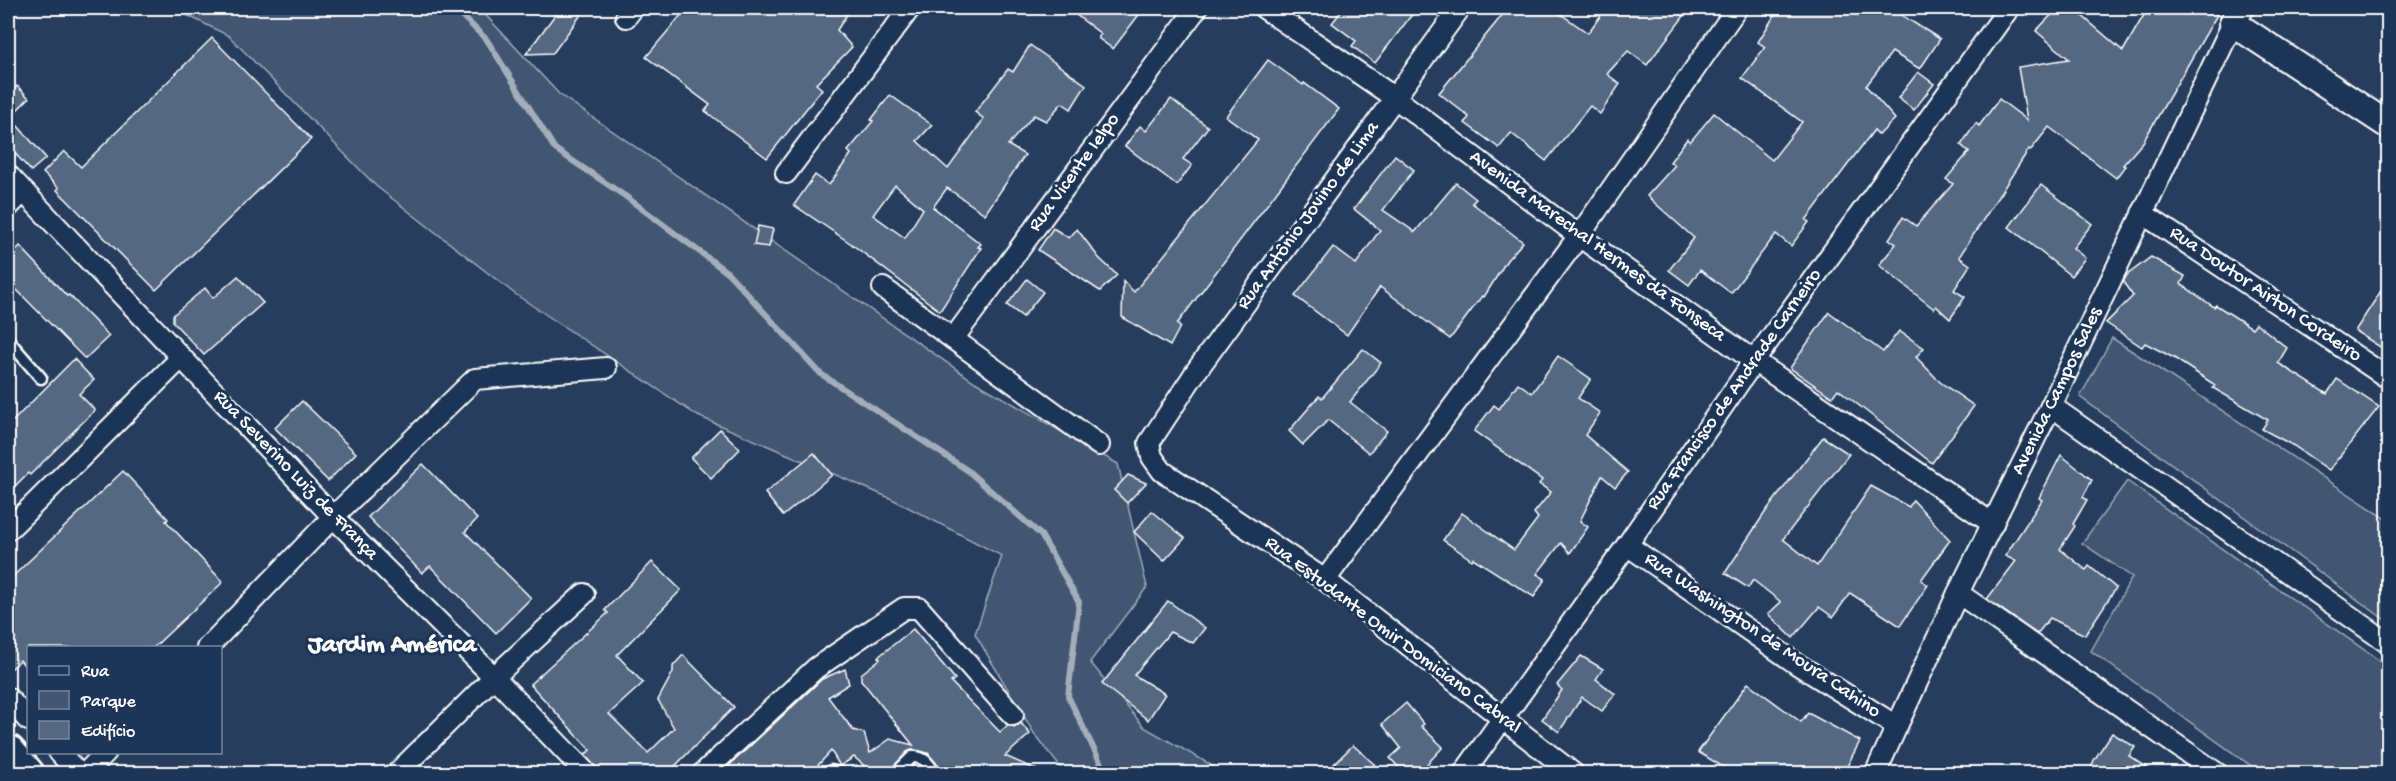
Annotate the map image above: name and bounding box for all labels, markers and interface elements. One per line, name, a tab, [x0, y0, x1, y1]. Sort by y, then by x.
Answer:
street label: Rua Vicente Ielpo	[1024, 109, 1126, 237]
street label: Rua Antônio Jovino de Lima	[1233, 117, 1386, 315]
street label: Avenida Marechal Hermes da Fonseca	[1464, 146, 1730, 348]
street label: Rua Doutor Airton Cordeiro	[2164, 222, 2366, 368]
street label: Rua Francisco de Andrade Carneiro	[1643, 265, 1827, 515]
street label: Avenida Campos Sales	[2007, 303, 2108, 479]
street label: Rua Severino Luiz de França	[208, 386, 383, 567]
street label: Rua Estudante Omir Domiciano Cabral	[1259, 532, 1525, 740]
street label: Rua Washington de Moura Cahino	[1639, 548, 1885, 724]
district label: Jardim América	[307, 631, 478, 662]
legend	[27, 646, 222, 754]
text: Rua	[81, 662, 110, 683]
text: Parque	[80, 692, 137, 713]
text: Edifício	[81, 722, 135, 743]

